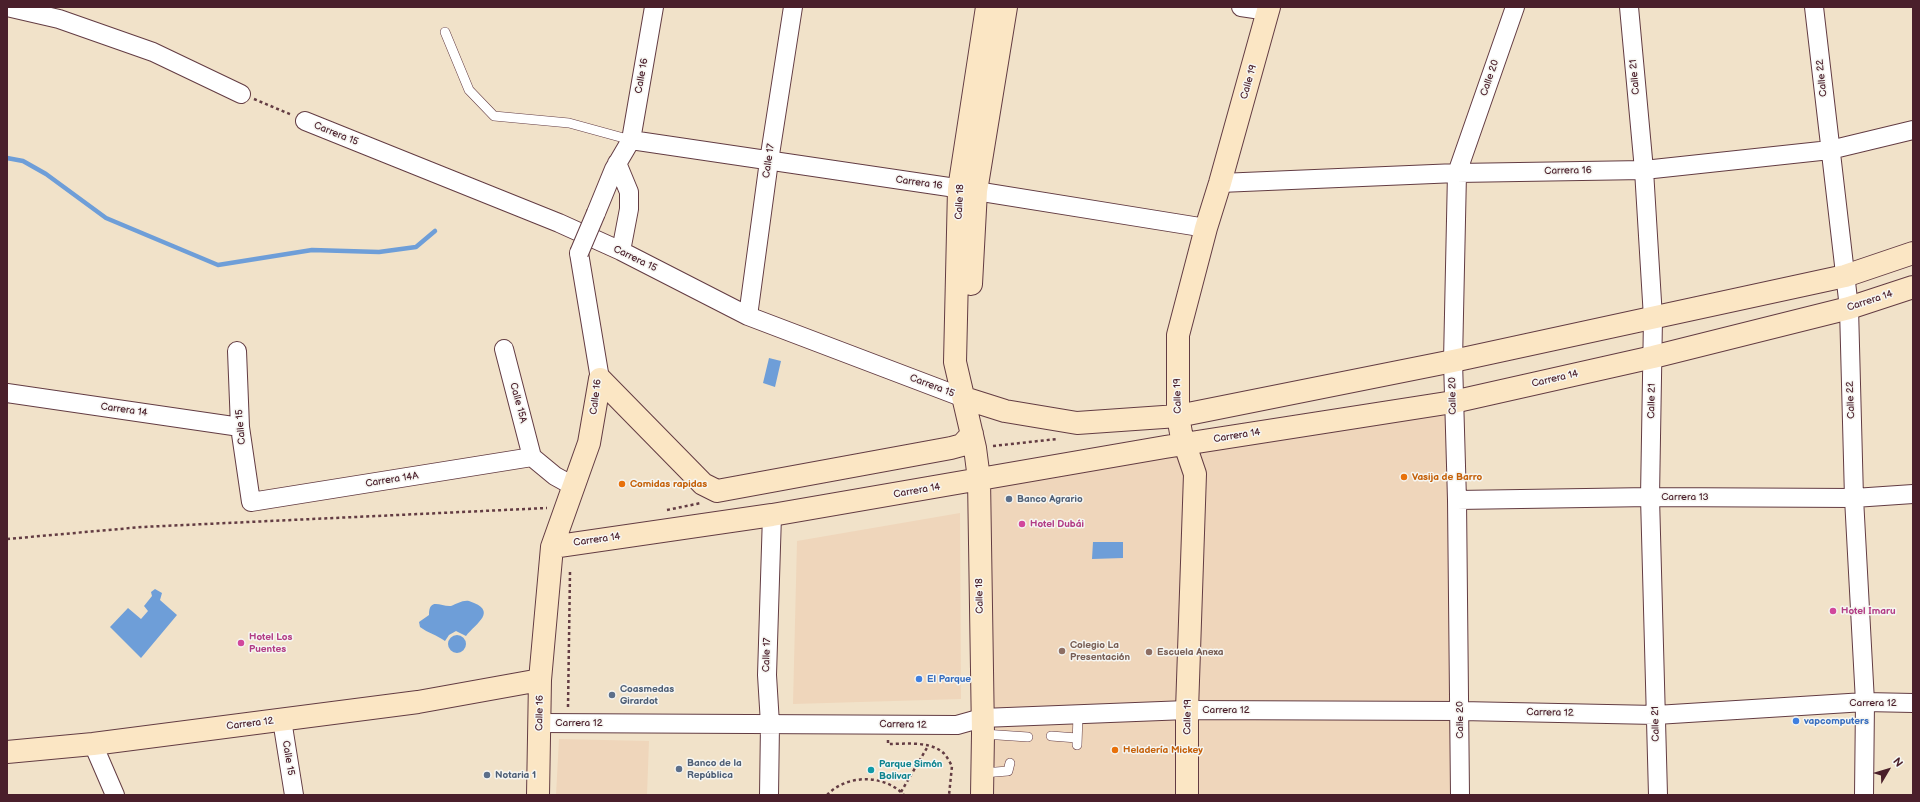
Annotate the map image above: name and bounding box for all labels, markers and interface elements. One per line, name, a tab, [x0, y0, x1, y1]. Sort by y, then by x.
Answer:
street label: Calle 16	[633, 57, 651, 95]
street label: Calle 20	[1478, 58, 1502, 98]
street label: Calle 21	[1627, 59, 1643, 95]
street label: Calle 22	[1814, 59, 1830, 97]
street label: Calle 19	[1238, 63, 1260, 101]
street label: Carrera 15	[312, 120, 360, 148]
street label: Calle 17	[761, 143, 777, 179]
street label: Carrera 16	[1544, 165, 1592, 177]
street label: Carrera 16	[895, 174, 943, 192]
street label: Calle 18	[953, 184, 967, 220]
street label: Carrera 15	[611, 243, 659, 275]
street label: Carrera 14	[1846, 288, 1894, 314]
street label: Carrera 14	[1531, 368, 1579, 390]
street label: Carrera 15	[908, 372, 956, 400]
street label: Calle 20	[1447, 377, 1459, 415]
street label: Calle 19	[1172, 378, 1184, 414]
street label: Calle 16	[588, 379, 604, 415]
street label: Calle 15A	[507, 381, 529, 425]
street label: Calle 22	[1844, 381, 1858, 419]
street label: Calle 21	[1646, 383, 1658, 419]
street label: Carrera 14	[100, 401, 148, 419]
street label: Calle 15	[233, 409, 249, 445]
street label: Carrera 14	[1213, 426, 1261, 446]
street label: Carrera 14A	[365, 470, 419, 490]
place label: Vasija de Barro	[1412, 471, 1482, 483]
marker: Vasija de Barro	[1399, 472, 1409, 482]
place label: Comidas rapidas	[630, 478, 707, 490]
marker: Comidas rapidas	[617, 479, 627, 489]
street label: Carrera 14	[893, 481, 941, 501]
street label: Carrera 13	[1661, 491, 1709, 503]
place label: Banco Agrario	[1017, 493, 1083, 505]
marker: Banco Agrario	[1004, 494, 1014, 504]
place label: Hotel Dubái	[1030, 518, 1084, 530]
marker: Hotel Dubái	[1017, 519, 1027, 529]
street label: Carrera 14	[573, 531, 621, 549]
street label: Calle 18	[974, 578, 986, 614]
place label: Hotel Imaru	[1841, 605, 1896, 617]
marker: Hotel Imaru	[1828, 606, 1838, 616]
place label: Hotel Los Puentes	[249, 631, 292, 654]
marker: Hotel Los Puentes	[236, 638, 246, 648]
street label: Calle 17	[760, 638, 774, 672]
place label: Colegio La Presentación	[1070, 639, 1130, 662]
marker: Colegio La Presentación	[1057, 646, 1067, 656]
place label: Escuela Anexa	[1157, 646, 1223, 658]
marker: Escuela Anexa	[1144, 647, 1154, 657]
place label: El Parque	[927, 673, 971, 685]
marker: El Parque	[914, 674, 924, 684]
place label: Coasmedas Girardot	[620, 683, 674, 706]
marker: Coasmedas Girardot	[607, 690, 617, 700]
street label: Calle 16	[534, 695, 546, 731]
street label: Carrera 12	[1849, 697, 1897, 709]
street label: Calle 19	[1182, 699, 1194, 735]
street label: Calle 20	[1454, 701, 1466, 739]
street label: Carrera 12	[1202, 704, 1250, 716]
street label: Calle 21	[1650, 706, 1662, 742]
street label: Carrera 12	[1526, 707, 1574, 719]
street label: Carrera 12	[226, 715, 274, 733]
place label: vapcomputers	[1804, 715, 1869, 727]
marker: vapcomputers	[1791, 716, 1801, 726]
street label: Carrera 12	[555, 717, 603, 729]
street label: Carrera 12	[879, 719, 927, 731]
street label: Calle 15	[279, 740, 297, 776]
place label: Heladería Mickey	[1123, 744, 1203, 756]
marker: Heladería Mickey	[1110, 745, 1120, 755]
north arrow	[1868, 750, 1908, 790]
text: N	[1890, 755, 1906, 770]
place label: Banco de la República	[687, 757, 742, 780]
place label: Parque Simón Bolivar	[879, 758, 942, 782]
marker: Banco de la República	[674, 764, 684, 774]
marker: Parque Simón Bolivar	[866, 765, 876, 775]
place label: Notaria 1	[495, 769, 536, 781]
marker: Notaria 1	[482, 770, 492, 780]

